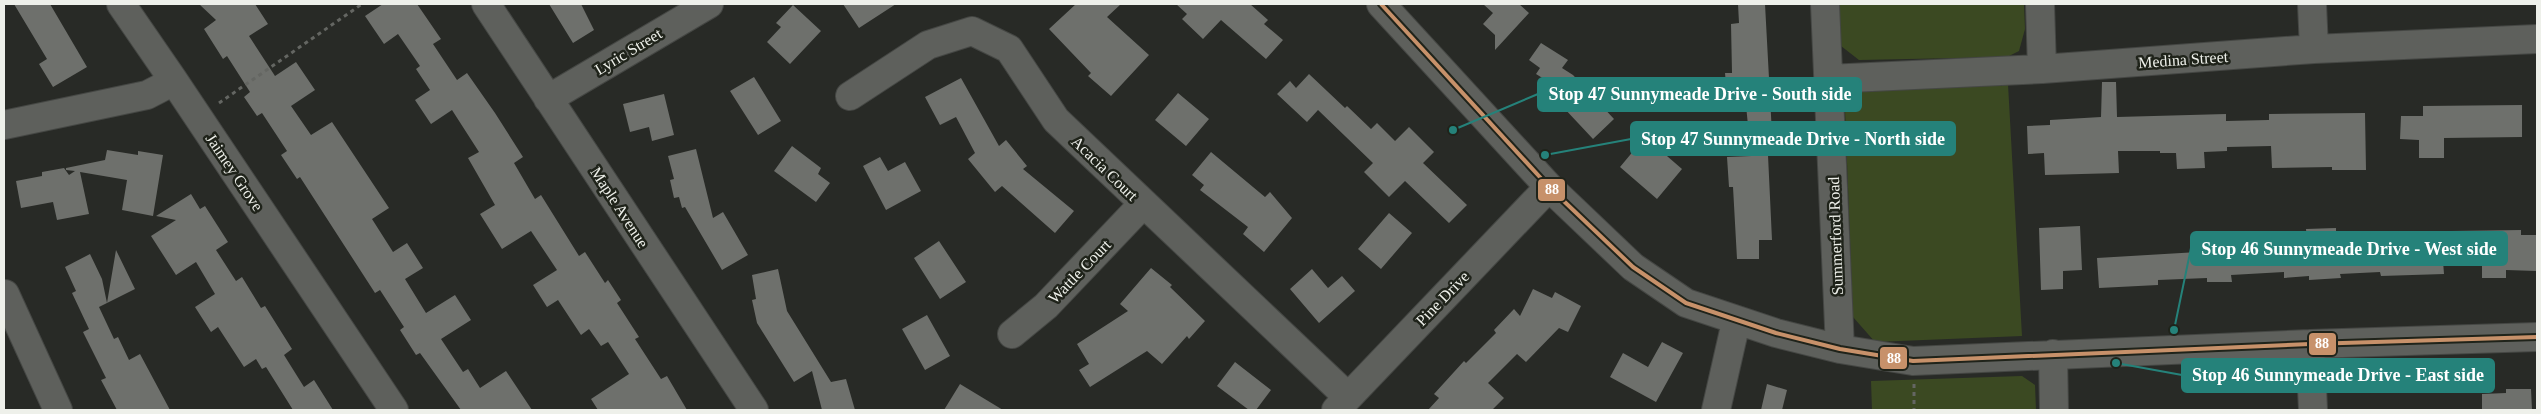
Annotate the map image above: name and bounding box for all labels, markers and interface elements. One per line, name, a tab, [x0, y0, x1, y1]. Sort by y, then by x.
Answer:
street label: Lyric Street	[592, 25, 666, 79]
street label: Medina Street	[2137, 48, 2229, 71]
callout: Stop 47 Sunnymeade Drive - South side	[1538, 78, 1861, 111]
text: Stop 47 Sunnymeade Drive - South side	[1548, 84, 1852, 104]
callout: Stop 47 Sunnymeade Drive - North side	[1631, 122, 1955, 155]
text: Stop 47 Sunnymeade Drive - North side	[1641, 129, 1945, 149]
street label: Jaimey Grove	[202, 131, 267, 215]
street label: Acacia Court	[1068, 133, 1141, 204]
street label: Maple Avenue	[586, 164, 652, 251]
street label: Summerford Road	[1825, 176, 1846, 296]
line badge: 88	[1537, 178, 1566, 202]
text: 88	[1545, 182, 1559, 197]
callout: Stop 46 Sunnymeade Drive - West side	[2191, 232, 2507, 265]
street label: Wattle Court	[1045, 236, 1114, 307]
text: Stop 46 Sunnymeade Drive - West side	[2201, 239, 2497, 259]
street label: Pine Drive	[1412, 268, 1472, 329]
line badge: 88	[2308, 332, 2337, 356]
text: 88	[2315, 336, 2329, 351]
line badge: 88	[1879, 346, 1908, 370]
text: 88	[1887, 351, 1901, 366]
callout: Stop 46 Sunnymeade Drive - East side	[2182, 359, 2494, 392]
text: Stop 46 Sunnymeade Drive - East side	[2192, 365, 2484, 385]

